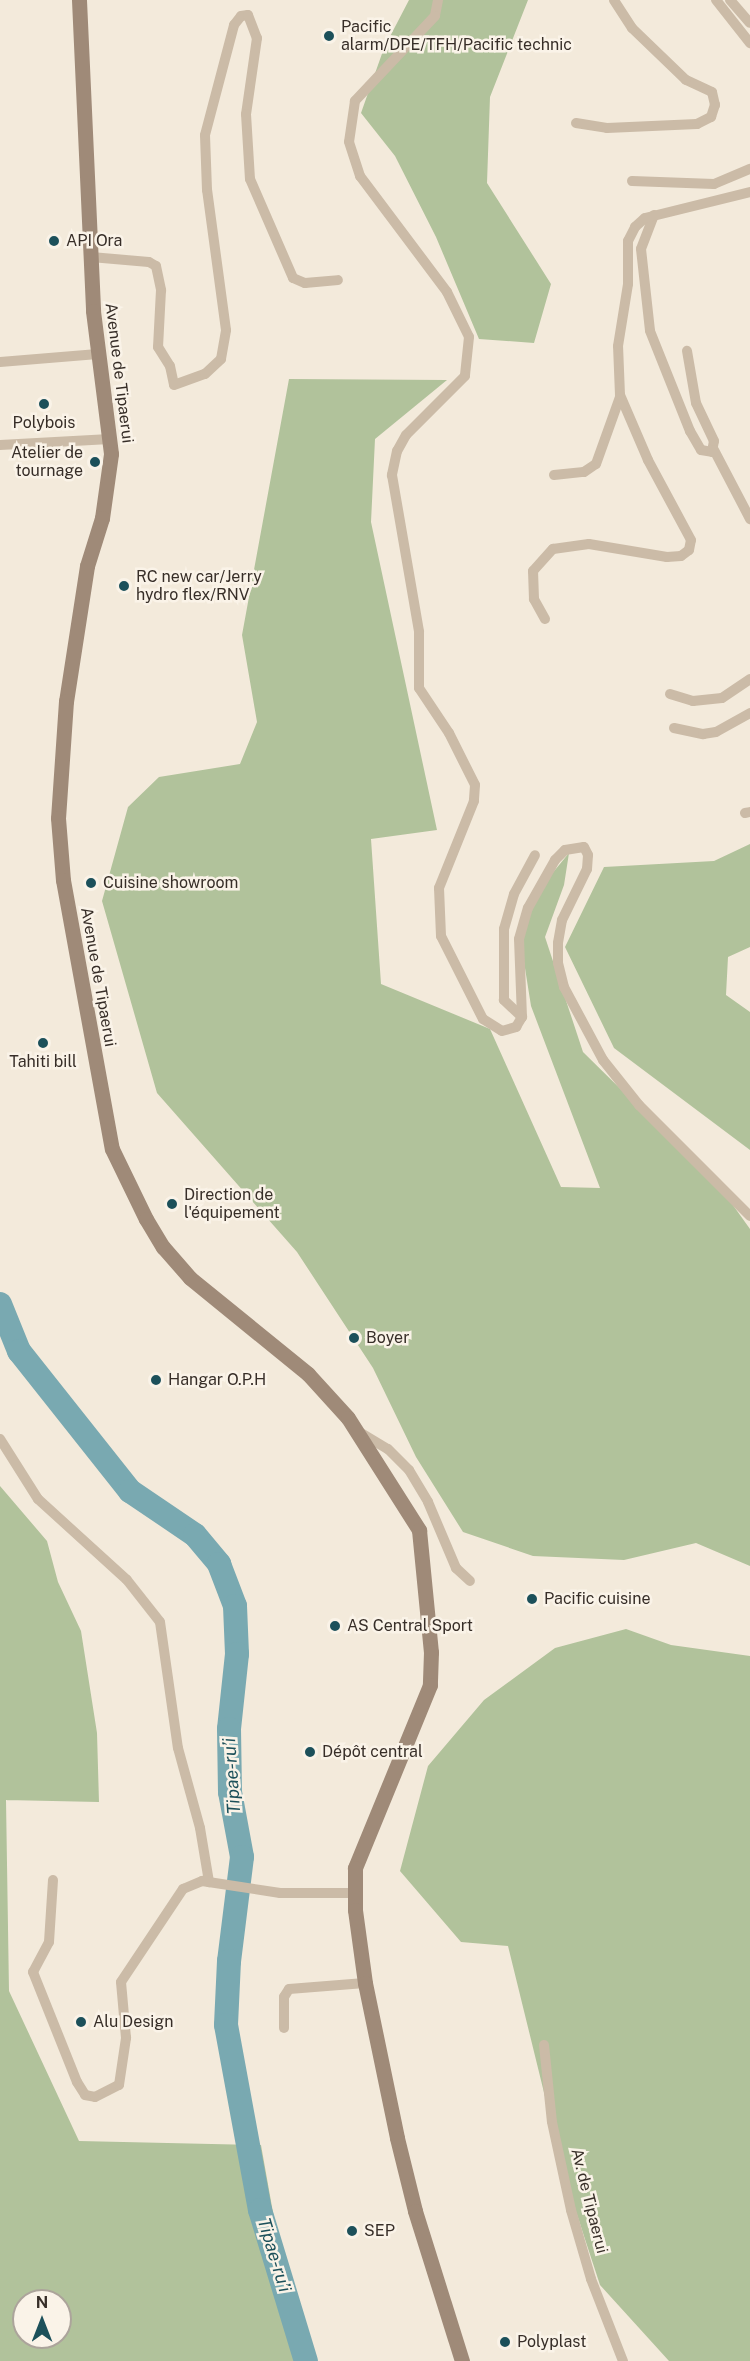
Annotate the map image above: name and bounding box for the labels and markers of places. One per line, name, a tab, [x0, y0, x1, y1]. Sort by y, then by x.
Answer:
place label: Pacific alarm/DPE/TFH/Pacific technic	[341, 17, 572, 55]
marker: Pacific alarm/DPE/TFH/Pacific technic	[322, 29, 336, 43]
place label: API Ora	[66, 231, 122, 251]
marker: API Ora	[47, 234, 61, 248]
marker: Polybois	[37, 397, 51, 411]
place label: Polybois	[13, 413, 75, 433]
place label: Atelier de tournage	[11, 443, 83, 481]
marker: Atelier de tournage	[88, 455, 102, 469]
place label: RC new car/Jerry hydro flex/RNV	[136, 567, 262, 605]
marker: RC new car/Jerry hydro flex/RNV	[117, 579, 131, 593]
place label: Cuisine showroom	[103, 873, 239, 893]
marker: Cuisine showroom	[84, 876, 98, 890]
marker: Tahiti bill	[36, 1036, 50, 1050]
place label: Tahiti bill	[9, 1052, 77, 1072]
place label: Direction de l'équipement	[184, 1185, 280, 1223]
marker: Direction de l'équipement	[165, 1197, 179, 1211]
place label: Boyer	[366, 1328, 409, 1348]
marker: Boyer	[347, 1331, 361, 1345]
place label: Hangar O.P.H	[168, 1370, 266, 1390]
marker: Hangar O.P.H	[149, 1373, 163, 1387]
place label: Pacific cuisine	[544, 1589, 651, 1609]
marker: Pacific cuisine	[525, 1592, 539, 1606]
place label: AS Central Sport	[347, 1616, 473, 1636]
marker: AS Central Sport	[328, 1619, 342, 1633]
place label: Dépôt central	[322, 1742, 423, 1762]
marker: Dépôt central	[303, 1745, 317, 1759]
place label: Alu Design	[93, 2012, 173, 2032]
marker: Alu Design	[74, 2015, 88, 2029]
place label: SEP	[364, 2221, 395, 2241]
marker: SEP	[345, 2224, 359, 2238]
place label: Polyplast	[517, 2332, 586, 2352]
marker: Polyplast	[498, 2335, 512, 2349]

